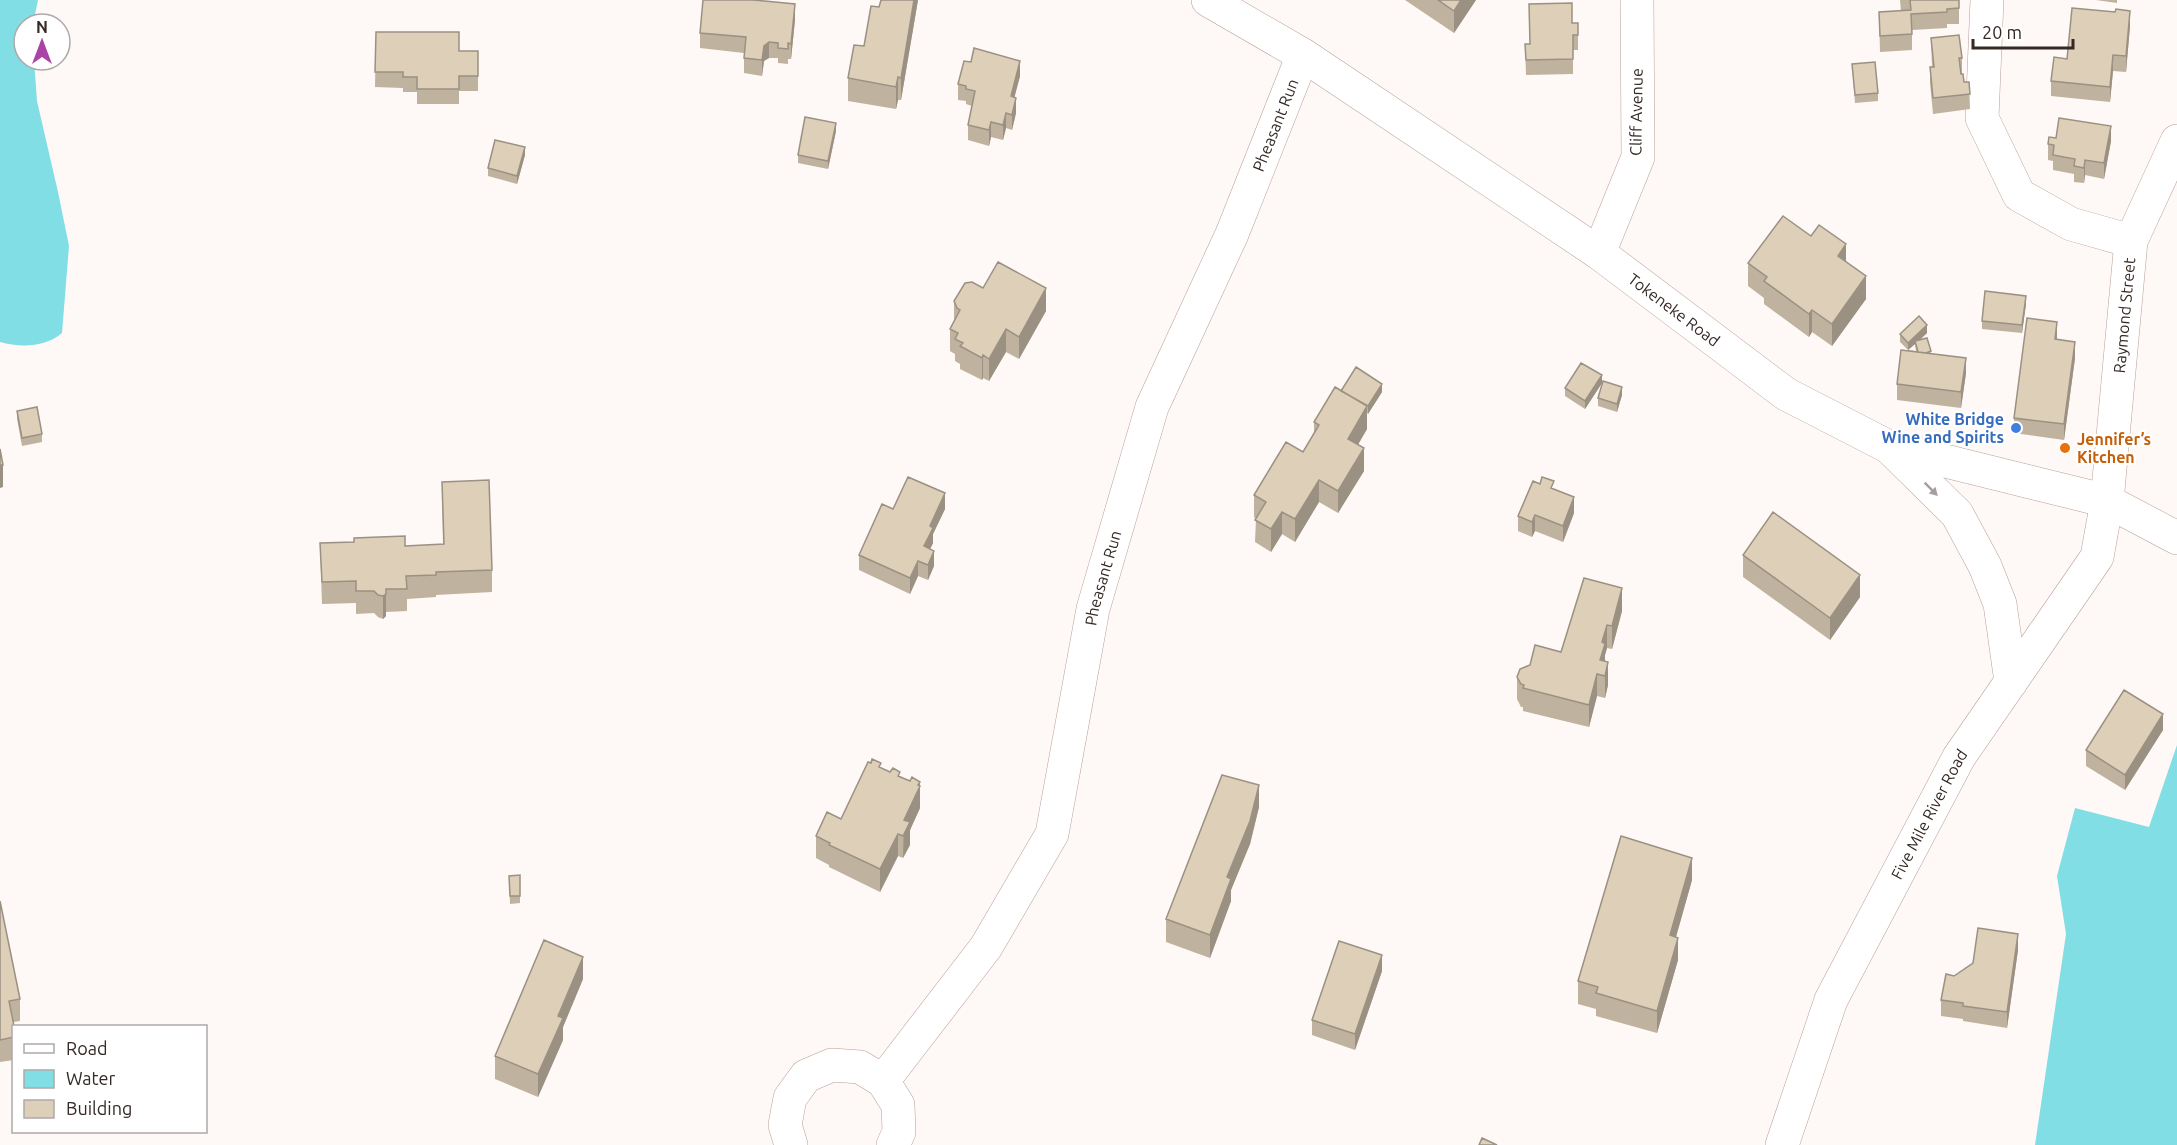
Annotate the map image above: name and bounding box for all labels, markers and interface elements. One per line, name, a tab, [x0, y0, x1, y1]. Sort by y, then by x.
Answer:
north arrow	[12, 12, 72, 72]
scale bar	[1973, 12, 2074, 50]
text: N	[36, 18, 48, 36]
text: 20 m	[1982, 22, 2022, 42]
street label: Cliff Avenue	[1626, 68, 1646, 156]
street label: Pheasant Run	[1249, 76, 1302, 174]
street label: Raymond Street	[2110, 256, 2138, 374]
street label: Tokeneke Road	[1625, 270, 1723, 350]
place label: White Bridge Wine and Spirits	[1881, 410, 2004, 446]
marker: White Bridge Wine and Spirits	[2009, 421, 2023, 435]
place label: Jennifer’s Kitchen	[2077, 430, 2151, 466]
marker: Jennifer’s Kitchen	[2058, 441, 2072, 455]
one-way arrow	[1924, 481, 1938, 495]
street label: Pheasant Run	[1081, 528, 1125, 627]
street label: Five Mile River Road	[1887, 746, 1971, 882]
legend	[12, 1025, 207, 1133]
text: Road	[66, 1038, 108, 1058]
text: Water	[66, 1068, 116, 1088]
text: Building	[66, 1098, 132, 1118]

